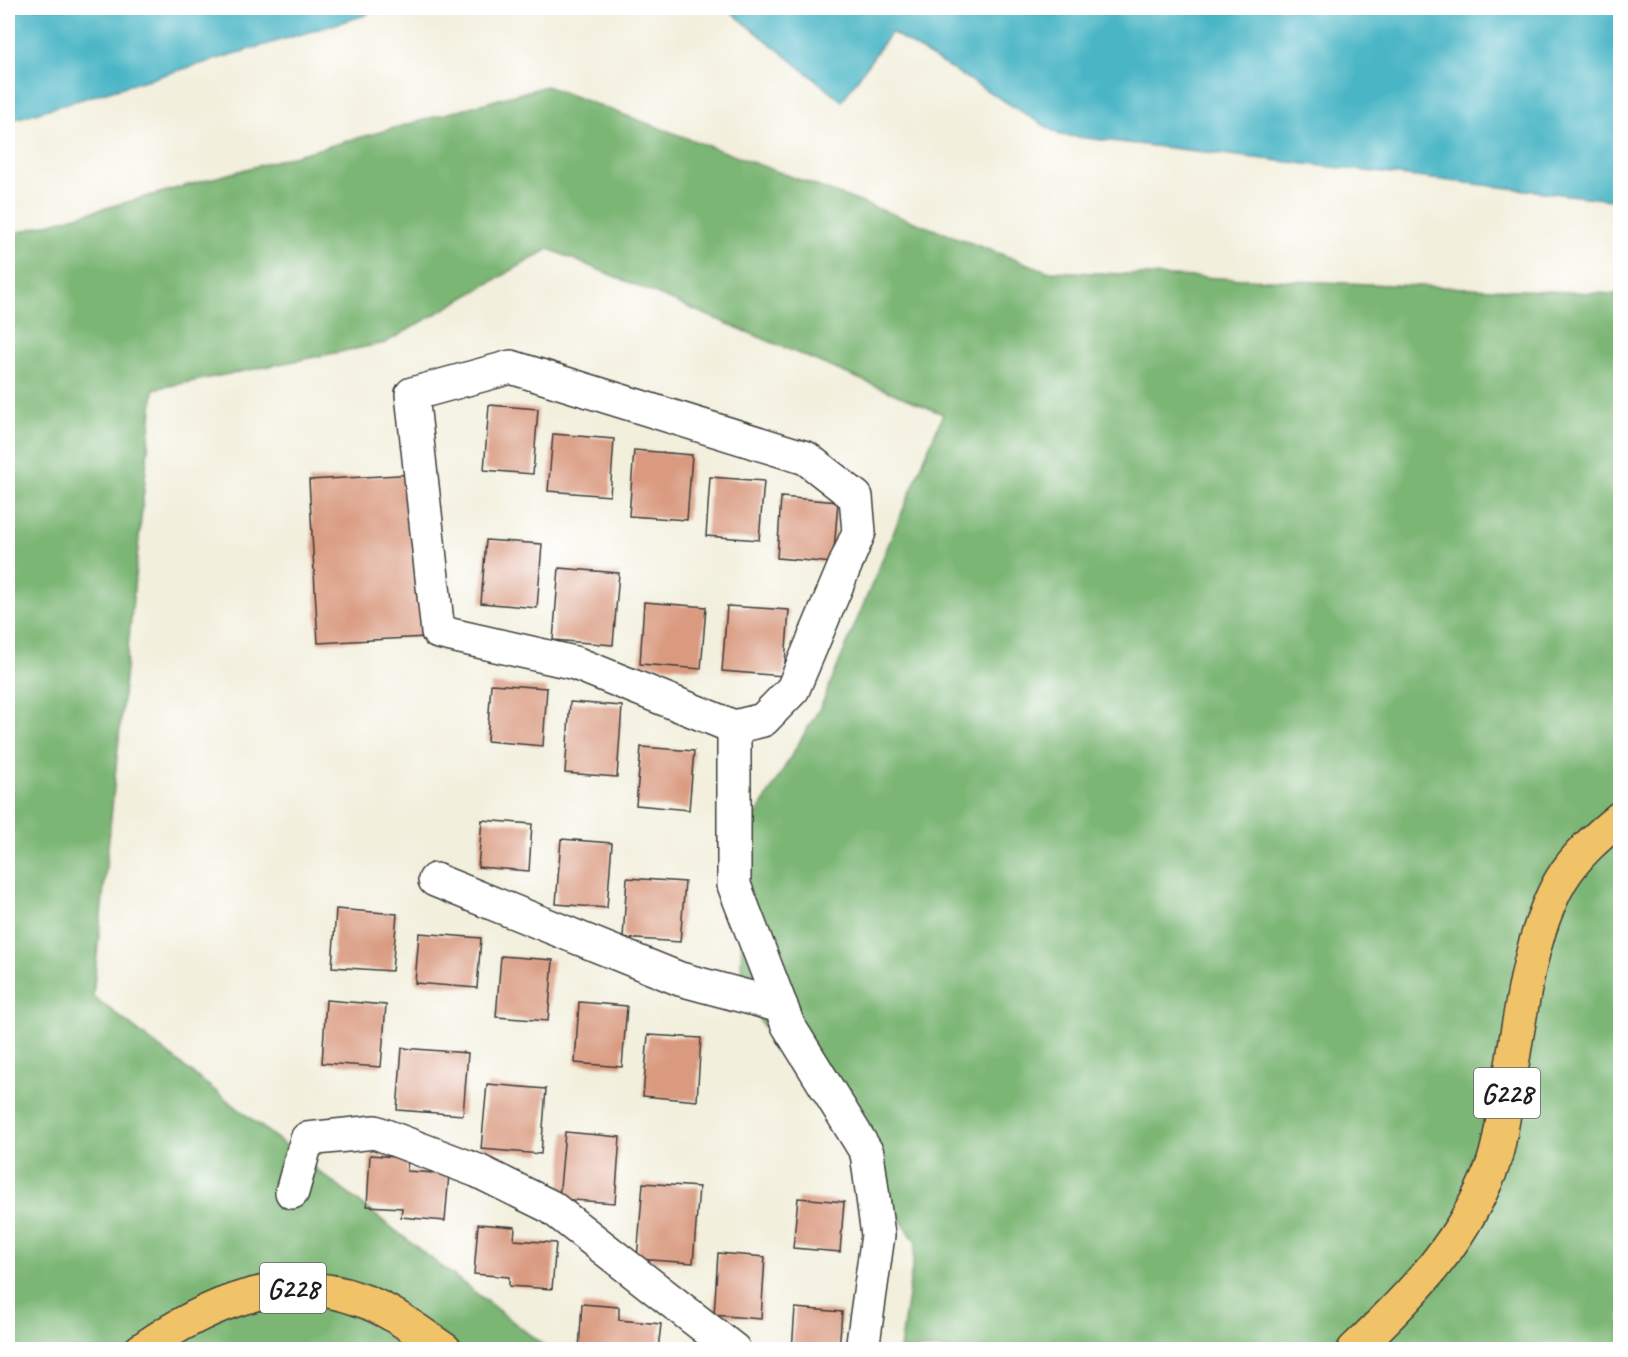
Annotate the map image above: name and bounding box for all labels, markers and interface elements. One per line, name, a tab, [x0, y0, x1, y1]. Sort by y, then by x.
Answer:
road number: G228	[1474, 1068, 1540, 1118]
road number: G228	[260, 1263, 326, 1313]

